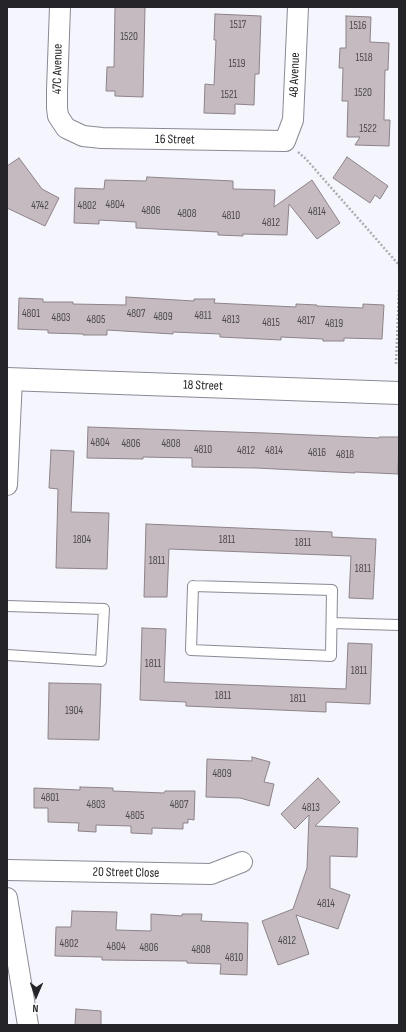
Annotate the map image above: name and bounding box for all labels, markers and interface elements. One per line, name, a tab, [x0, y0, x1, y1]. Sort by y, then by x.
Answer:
house number: 1517	[230, 18, 246, 32]
house number: 1516	[350, 19, 366, 33]
house number: 1520	[120, 30, 138, 44]
street label: 47C Avenue	[50, 44, 66, 94]
house number: 1518	[356, 51, 372, 65]
street label: 48 Avenue	[286, 52, 304, 98]
house number: 1519	[229, 57, 245, 71]
house number: 1520	[354, 86, 372, 100]
house number: 1521	[221, 88, 237, 102]
house number: 1522	[359, 122, 377, 136]
street label: 16 Street	[155, 132, 195, 148]
house number: 4804	[106, 198, 124, 212]
house number: 4742	[31, 199, 49, 213]
house number: 4802	[78, 199, 96, 213]
house number: 4806	[141, 204, 161, 218]
house number: 4814	[308, 205, 326, 219]
house number: 4808	[177, 207, 197, 221]
house number: 4810	[222, 209, 240, 223]
house number: 4812	[262, 216, 280, 230]
house number: 4801	[22, 307, 40, 321]
house number: 4807	[127, 307, 145, 321]
house number: 4811	[194, 309, 212, 323]
house number: 4809	[153, 310, 173, 324]
house number: 4803	[52, 311, 70, 325]
house number: 4805	[87, 313, 105, 327]
house number: 4813	[222, 313, 240, 327]
house number: 4817	[297, 314, 315, 328]
house number: 4815	[262, 316, 280, 330]
house number: 4819	[325, 317, 343, 331]
street label: 18 Street	[183, 378, 223, 394]
house number: 4804	[91, 436, 109, 450]
house number: 4806	[121, 437, 141, 451]
house number: 4808	[161, 437, 181, 451]
house number: 4810	[194, 443, 212, 457]
house number: 4812	[237, 444, 255, 458]
house number: 4814	[265, 444, 283, 458]
house number: 4816	[308, 446, 326, 460]
house number: 4818	[336, 448, 354, 462]
house number: 1804	[73, 533, 91, 547]
house number: 1811	[219, 533, 235, 547]
house number: 1811	[295, 536, 311, 550]
house number: 1811	[149, 554, 165, 568]
house number: 1811	[355, 562, 371, 576]
house number: 1811	[145, 657, 161, 671]
house number: 1811	[351, 664, 367, 678]
house number: 1811	[215, 689, 231, 703]
house number: 1811	[290, 692, 306, 706]
house number: 1904	[65, 704, 83, 718]
house number: 4809	[212, 767, 232, 781]
house number: 4801	[41, 791, 59, 805]
house number: 4803	[87, 798, 105, 812]
house number: 4807	[170, 798, 188, 812]
house number: 4813	[302, 801, 320, 815]
house number: 4805	[126, 809, 144, 823]
street label: 20 Street Close	[93, 865, 159, 881]
house number: 4814	[317, 897, 335, 911]
house number: 4812	[278, 934, 296, 948]
house number: 4802	[60, 937, 78, 951]
house number: 4804	[107, 940, 125, 954]
house number: 4806	[139, 941, 159, 955]
house number: 4808	[191, 943, 211, 957]
house number: 4810	[225, 951, 243, 965]
north arrow	[16, 976, 56, 1016]
text: N	[32, 1002, 39, 1015]

